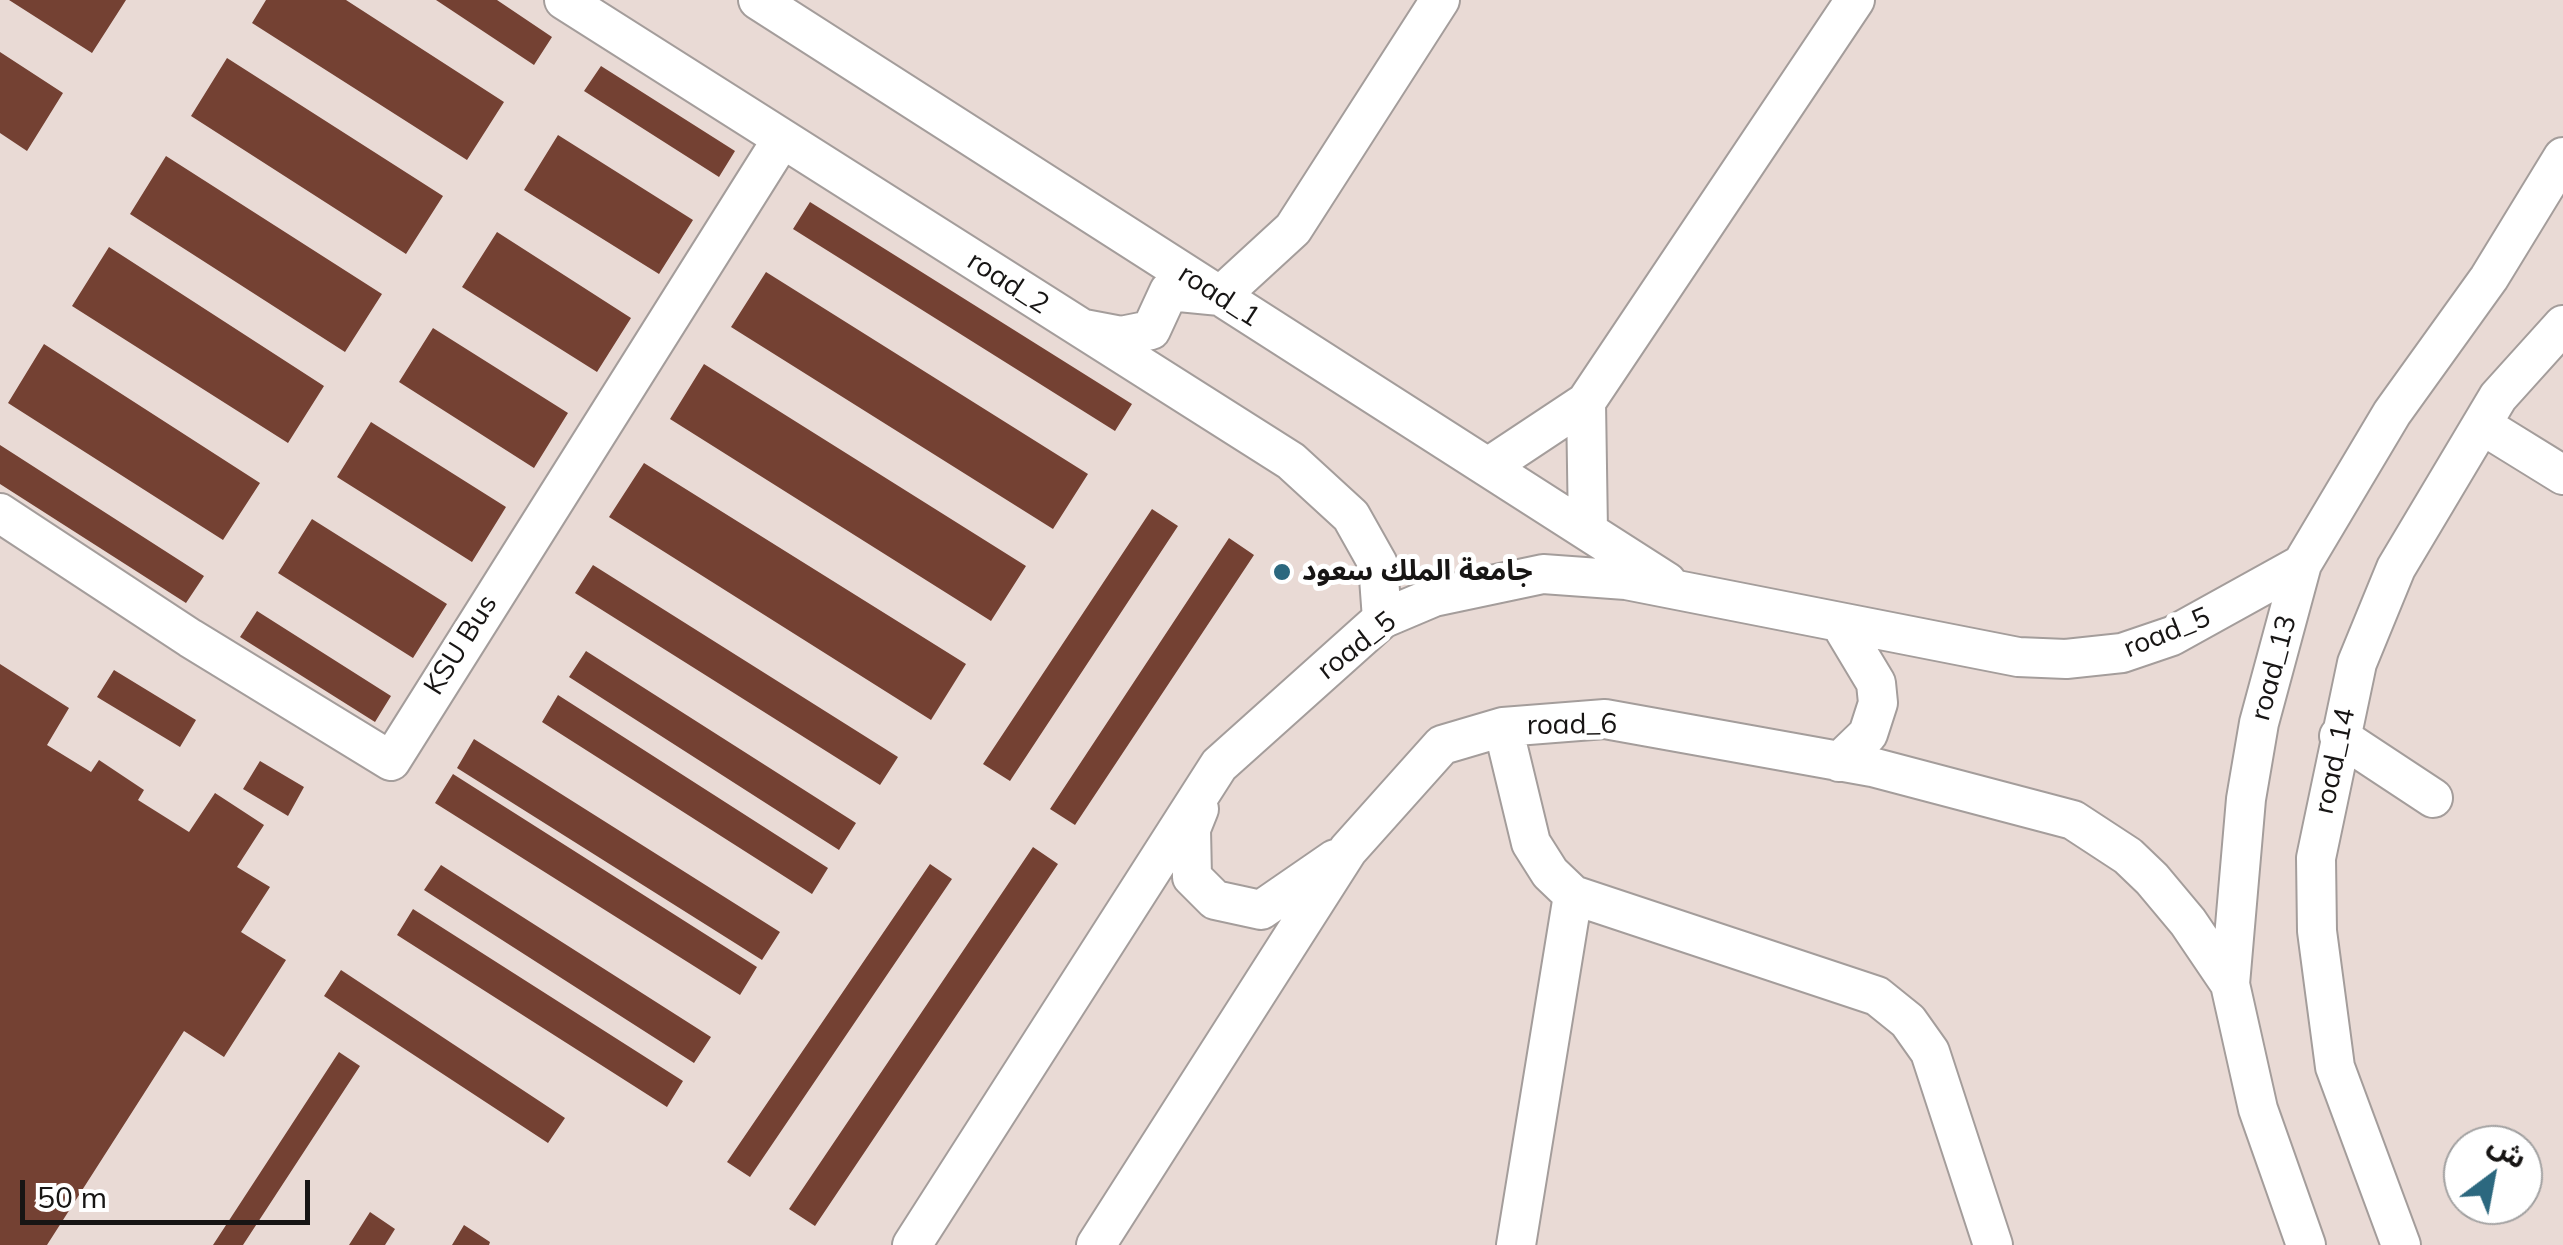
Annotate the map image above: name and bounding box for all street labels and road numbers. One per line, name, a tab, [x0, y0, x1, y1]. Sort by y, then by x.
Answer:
street label: road_2	[961, 244, 1055, 322]
street label: road_1	[1172, 257, 1266, 335]
street label: KSU Bus	[417, 589, 505, 701]
street label: road_5	[2119, 600, 2215, 666]
street label: road_5	[1311, 605, 1403, 687]
street label: road_13	[2244, 612, 2304, 724]
street label: road_14	[2307, 705, 2363, 817]
street label: road_6	[1526, 707, 1618, 743]

